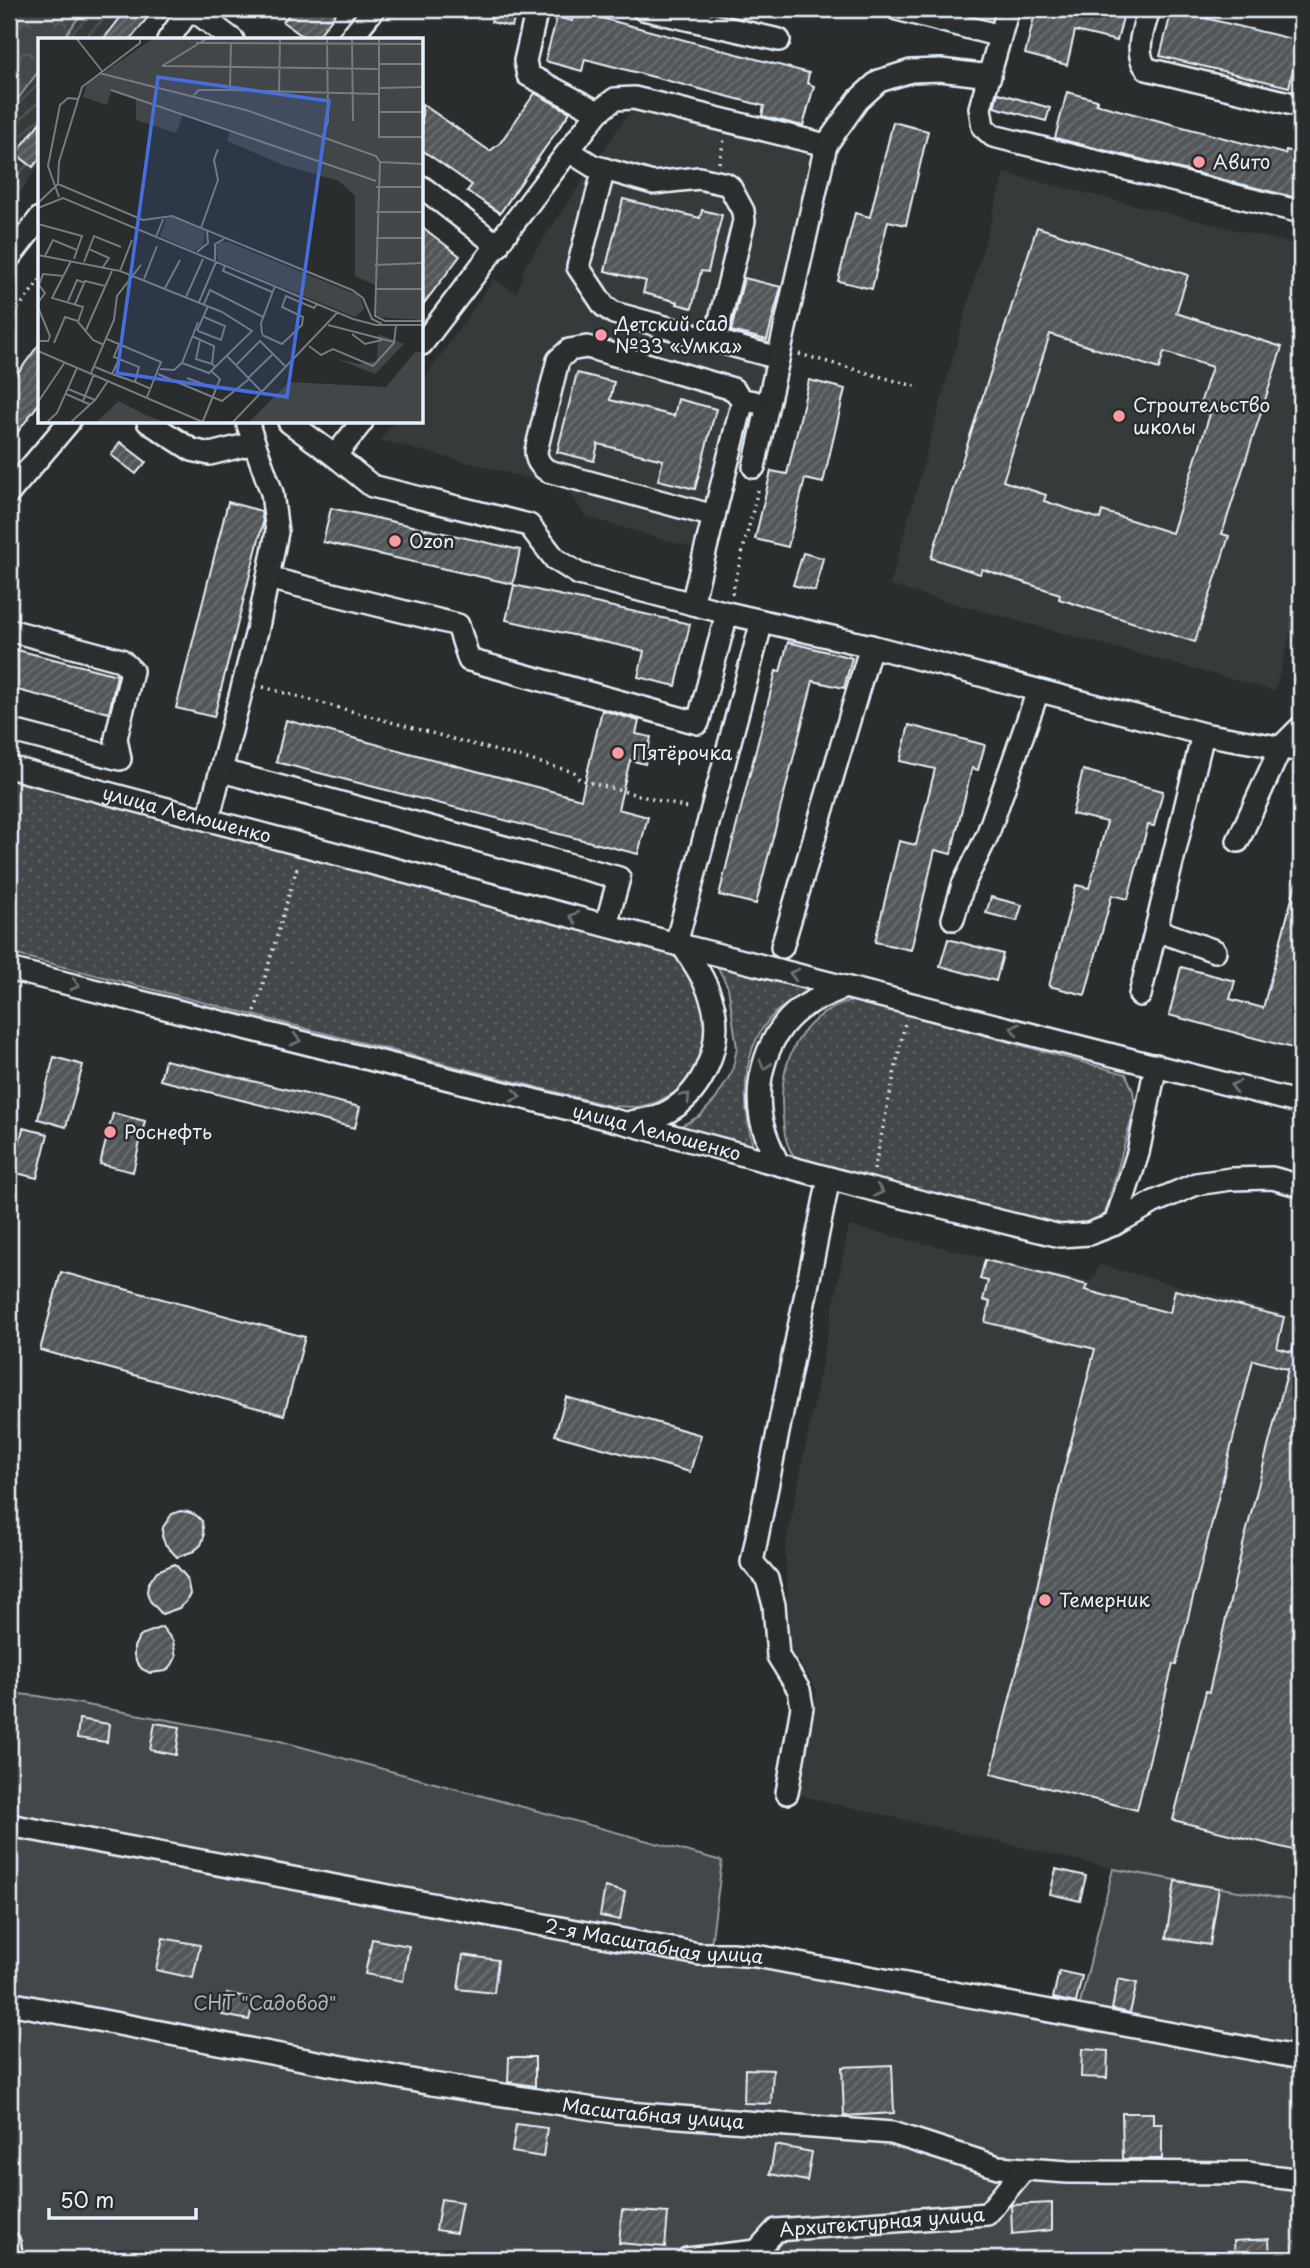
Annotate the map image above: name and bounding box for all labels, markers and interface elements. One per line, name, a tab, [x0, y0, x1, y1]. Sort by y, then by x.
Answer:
inset map	[38, 38, 424, 424]
place label: Авито	[1213, 147, 1270, 175]
marker: Авито	[1191, 154, 1207, 170]
place label: Детский сад №33 «Умка»	[614, 309, 742, 359]
marker: Детский сад №33 «Умка»	[593, 327, 609, 343]
place label: Строительство школы	[1133, 390, 1270, 440]
marker: Строительство школы	[1111, 408, 1127, 424]
place label: Ozon	[409, 526, 454, 554]
marker: Ozon	[387, 533, 403, 549]
place label: Пятёрочка	[632, 738, 733, 766]
marker: Пятёрочка	[610, 745, 626, 761]
street label: улица Лелюшенко	[100, 777, 274, 849]
one-way arrow	[568, 911, 580, 925]
one-way arrow	[788, 968, 800, 982]
one-way arrow	[69, 977, 81, 991]
one-way arrow	[1009, 1023, 1021, 1037]
one-way arrow	[290, 1032, 302, 1046]
one-way arrow	[759, 1059, 773, 1071]
one-way arrow	[1229, 1079, 1241, 1094]
one-way arrow	[510, 1088, 522, 1102]
one-way arrow	[678, 1092, 691, 1105]
street label: улица Лелюшенко	[570, 1095, 745, 1167]
place label: Роснефть	[124, 1117, 212, 1145]
marker: Роснефть	[102, 1124, 118, 1140]
one-way arrow	[872, 1183, 884, 1197]
place label: Темерник	[1059, 1585, 1150, 1613]
marker: Темерник	[1037, 1592, 1053, 1608]
street label: 2-я Масштабная улица	[543, 1910, 766, 1970]
park label: СНТ "Садовод"	[193, 1988, 337, 2016]
street label: Масштабная улица	[560, 2089, 745, 2135]
scale bar	[49, 2177, 196, 2221]
text: 50 m	[60, 2183, 114, 2215]
street label: Архитектурная улица	[778, 2199, 986, 2243]

